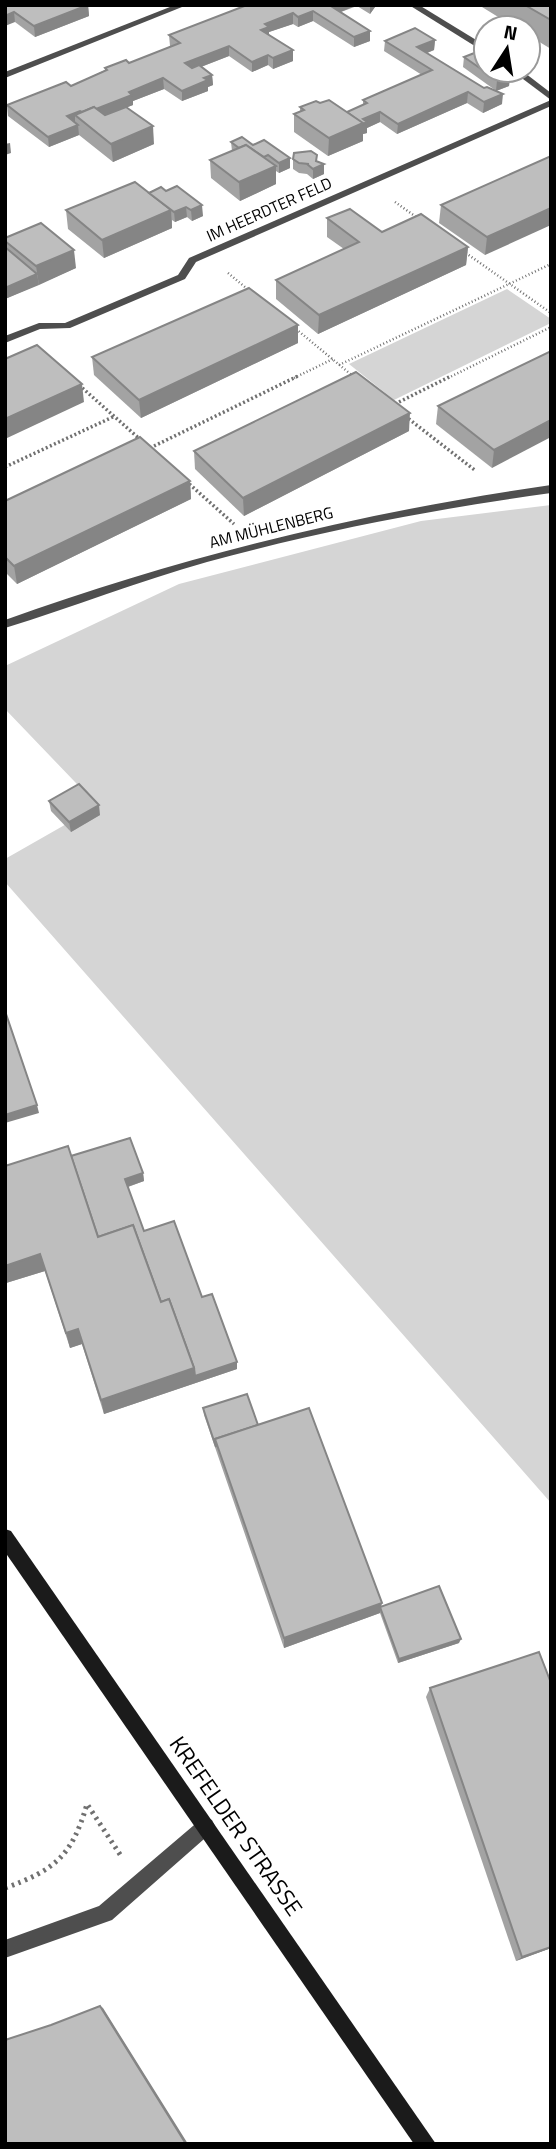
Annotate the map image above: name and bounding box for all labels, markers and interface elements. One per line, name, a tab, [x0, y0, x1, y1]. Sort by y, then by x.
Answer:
north arrow	[472, 14, 542, 84]
text: N	[501, 16, 520, 47]
street label: IM HEERDTER FELD	[202, 171, 336, 247]
street label: AM MÜHLENBERG	[207, 500, 335, 554]
street label: KREFELDER STRASSE	[161, 1729, 312, 1923]

